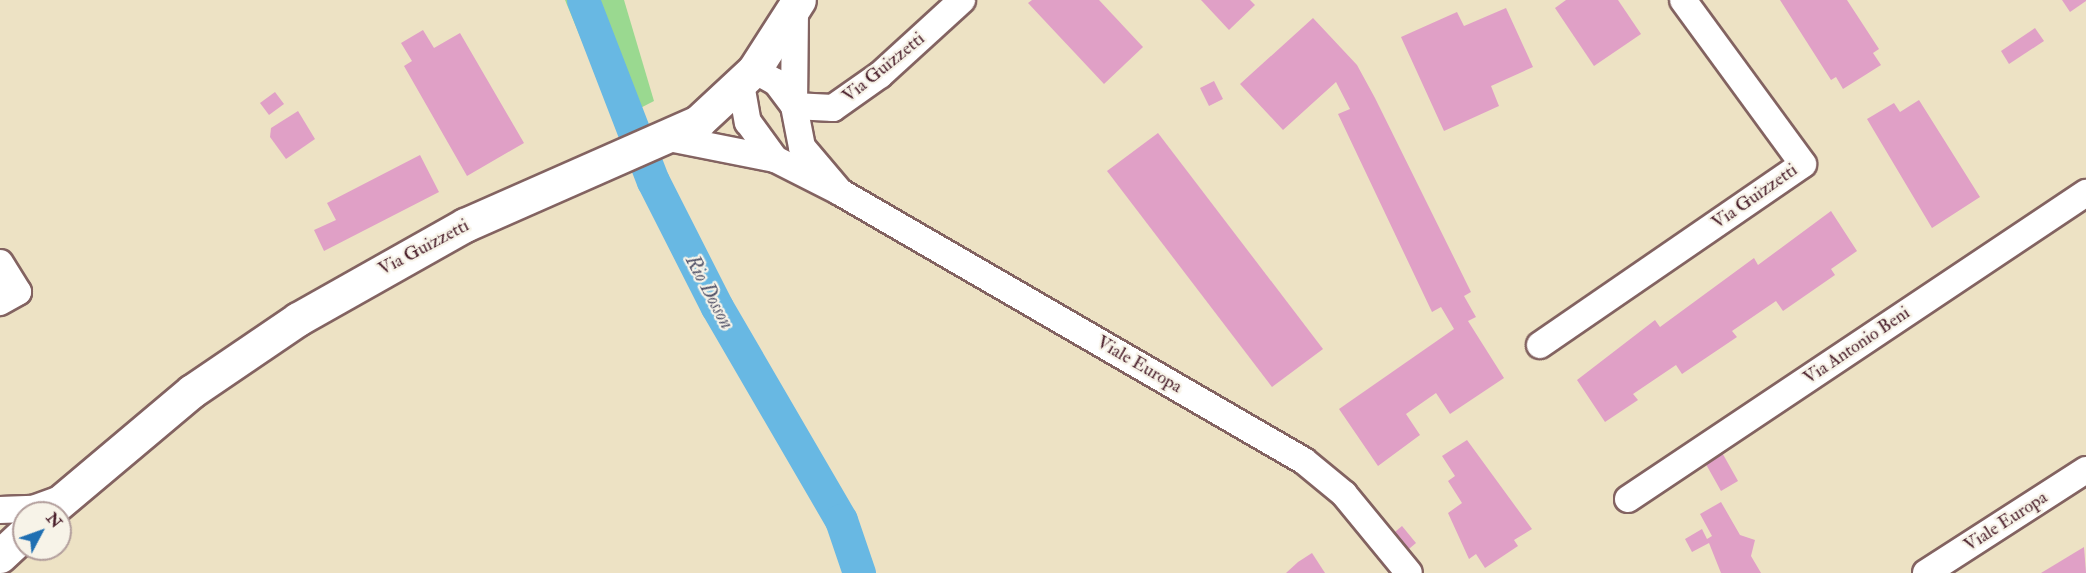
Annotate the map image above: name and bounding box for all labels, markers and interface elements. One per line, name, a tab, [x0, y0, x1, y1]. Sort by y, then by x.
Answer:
street label: Via Guizzetti	[839, 28, 929, 108]
street label: Via Guizzetti	[1708, 160, 1802, 234]
street label: Via Guizzetti	[375, 215, 473, 281]
water label: Rio Dosson	[681, 251, 739, 333]
street label: Via Antonio Beni	[1800, 303, 1914, 389]
street label: Viale Europa	[1093, 332, 1185, 398]
street label: Viale Europa	[1960, 487, 2052, 557]
north arrow	[12, 501, 72, 561]
text: N	[42, 509, 66, 532]

